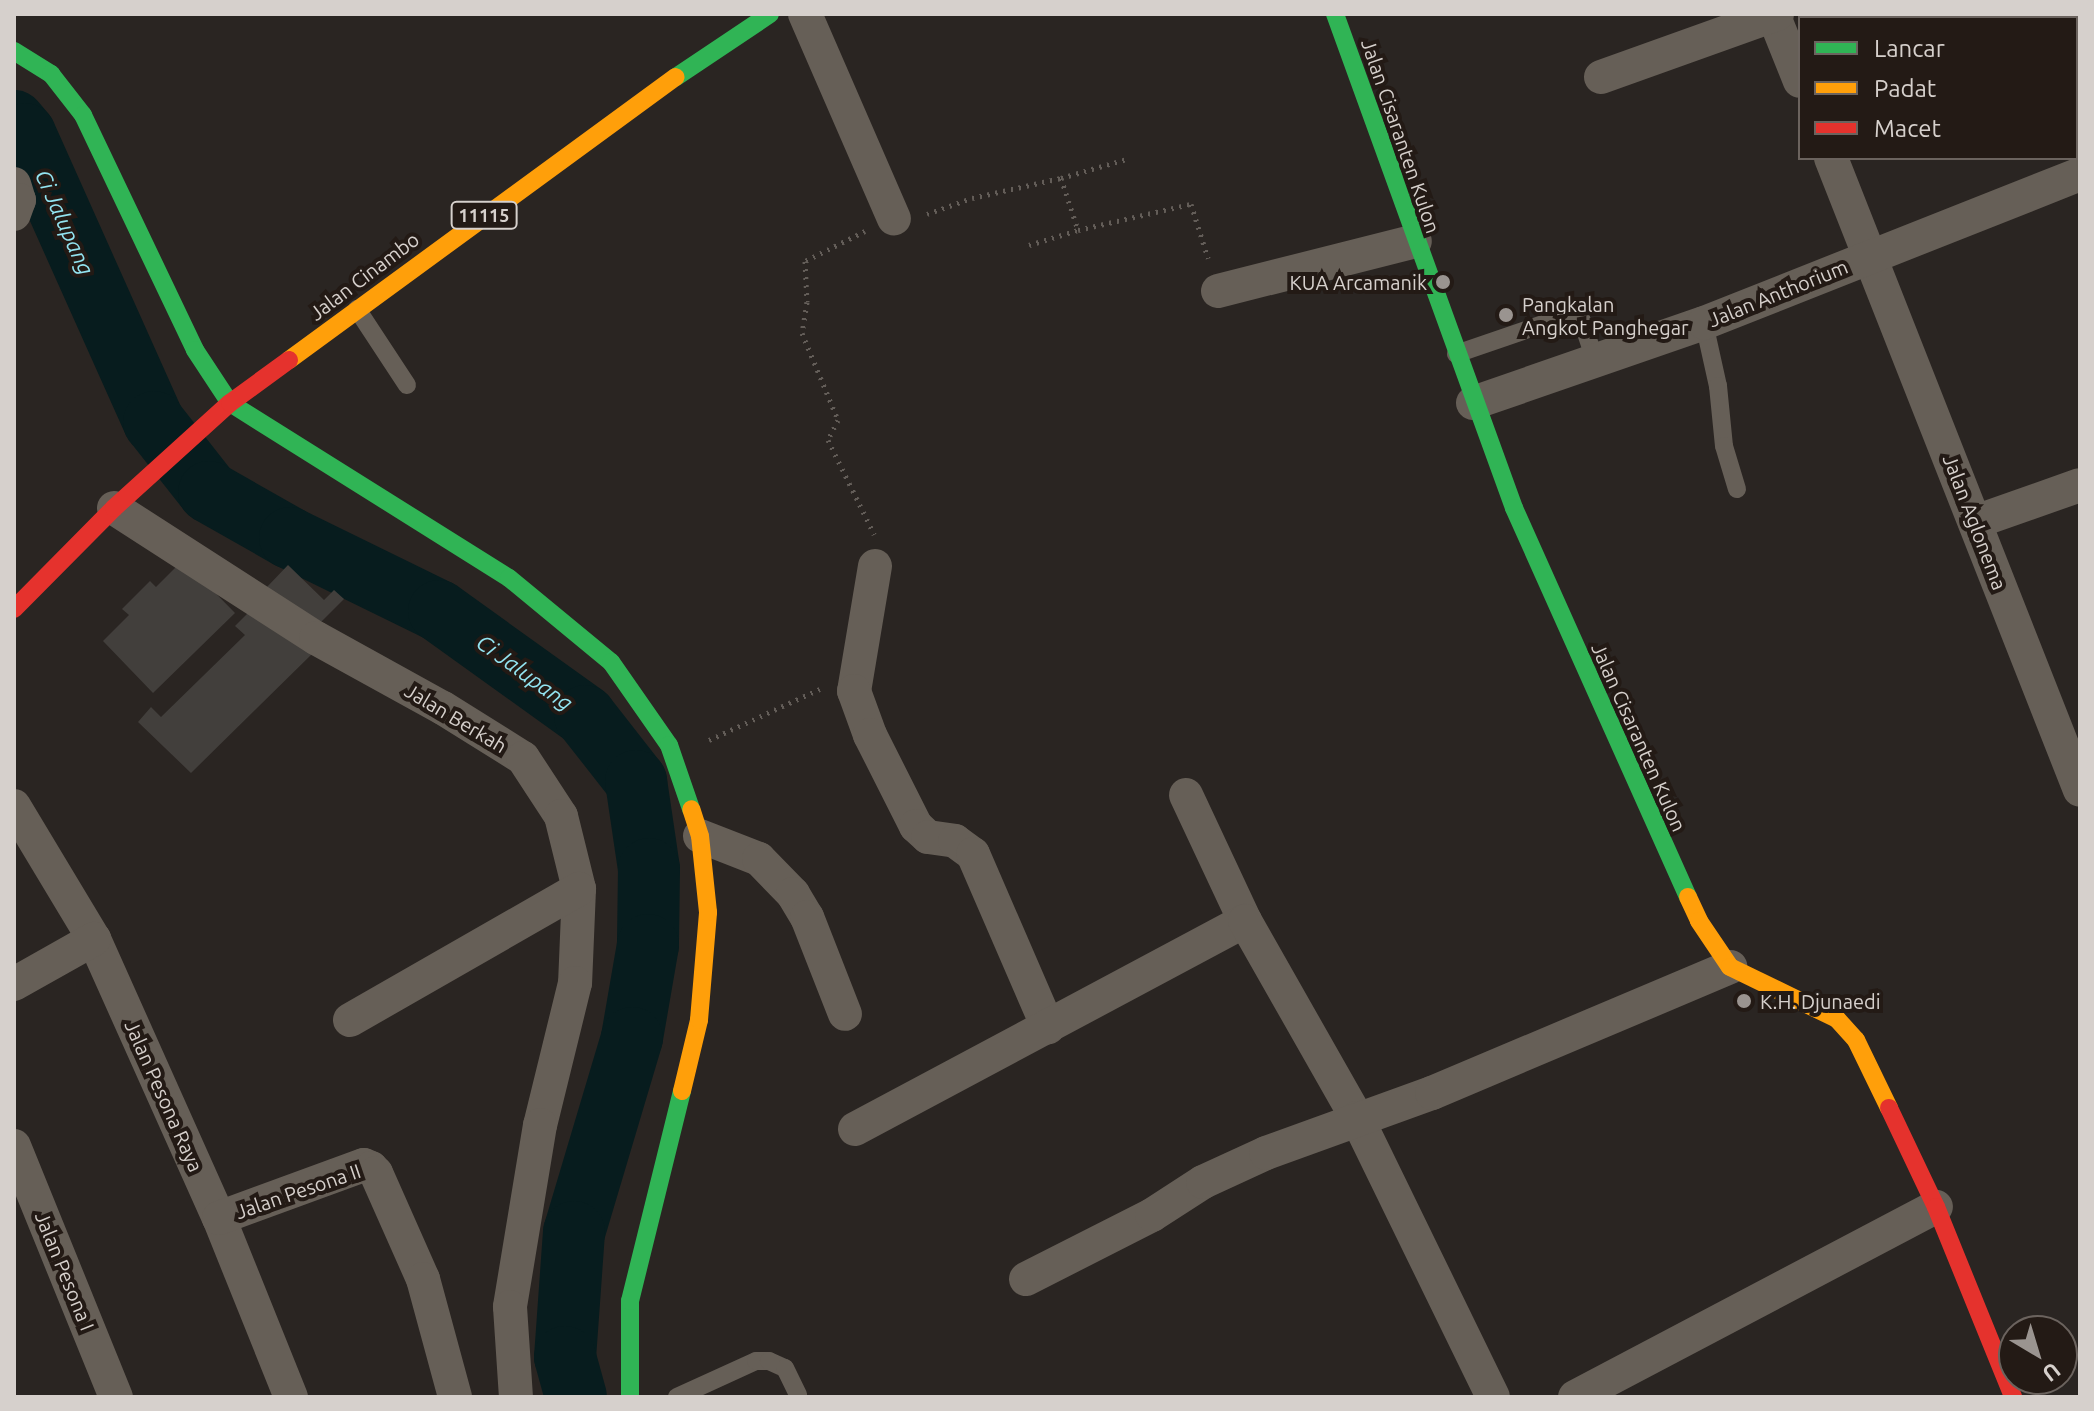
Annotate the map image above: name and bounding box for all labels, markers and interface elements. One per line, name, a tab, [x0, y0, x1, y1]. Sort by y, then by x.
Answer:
legend	[1798, 16, 2078, 160]
text: Lancar	[1874, 35, 1945, 62]
street label: Jalan Cisaranten Kulon	[1356, 36, 1446, 236]
text: Padat	[1874, 75, 1936, 102]
text: Macet	[1874, 115, 1941, 142]
water label: Ci Jalupang	[30, 165, 100, 279]
road number: 11115	[450, 201, 518, 229]
street label: Jalan Cinambo	[304, 227, 424, 325]
street label: Jalan Anthorium	[1705, 254, 1851, 332]
place label: KUA Arcamanik	[1290, 270, 1427, 294]
marker: KUA Arcamanik	[1434, 273, 1452, 291]
place label: Pangkalan Angkot Panghegar	[1522, 292, 1689, 339]
marker: Pangkalan Angkot Panghegar	[1497, 306, 1515, 324]
street label: Jalan Aglonema	[1938, 451, 2012, 593]
water label: Ci Jalupang	[472, 628, 578, 716]
street label: Jalan Cisaranten Kulon	[1587, 639, 1691, 835]
street label: Jalan Berkah	[401, 678, 511, 758]
place label: K.H. Djunaedi	[1760, 989, 1881, 1013]
marker: K.H. Djunaedi	[1735, 992, 1753, 1010]
street label: Jalan Pesona Raya	[120, 1016, 208, 1176]
street label: Jalan Pesona II	[232, 1158, 364, 1224]
street label: Jalan Pesona I	[30, 1208, 100, 1334]
north arrow	[1998, 1315, 2078, 1395]
text: U	[2038, 1358, 2066, 1387]

